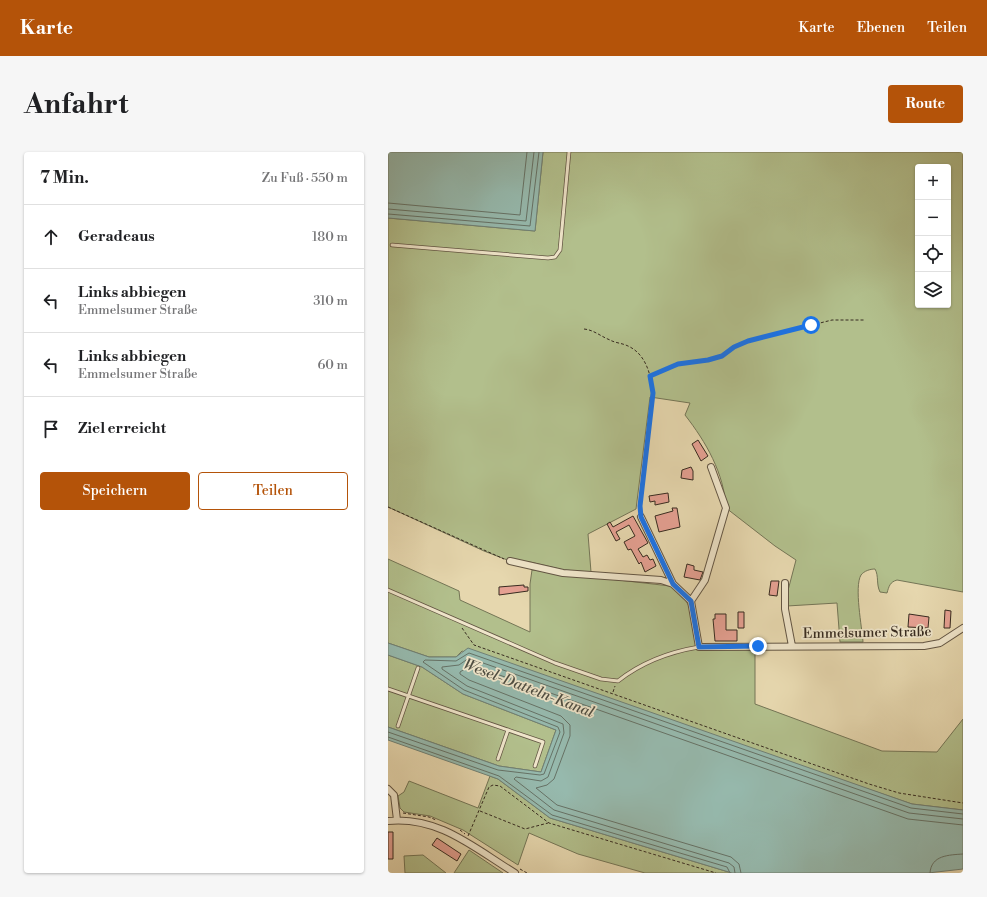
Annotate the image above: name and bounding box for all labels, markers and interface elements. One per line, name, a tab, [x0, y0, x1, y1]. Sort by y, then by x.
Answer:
text: Karte	[20, 16, 73, 40]
text: Karte	[798, 19, 835, 37]
text: Ebenen	[857, 19, 905, 37]
text: Teilen	[927, 19, 967, 37]
button: Route	[888, 85, 963, 123]
text: Anfahrt	[24, 87, 128, 122]
map controls	[915, 164, 951, 308]
button: +	[915, 164, 951, 200]
text: 7 Min.	[40, 167, 89, 189]
text: Zu Fuß · 550 m	[262, 170, 348, 186]
button: −	[915, 200, 951, 236]
icon: ahead	[40, 226, 62, 248]
text: Geradeaus	[78, 227, 155, 246]
text: 180 m	[312, 229, 348, 245]
button: locate	[915, 236, 951, 272]
button: layers	[915, 272, 951, 308]
text: Links abbiegen	[78, 283, 186, 302]
icon: left	[40, 290, 62, 312]
text: 310 m	[313, 293, 348, 309]
text: Emmelsumer Straße	[78, 302, 198, 318]
route start	[802, 316, 820, 334]
text: Links abbiegen	[78, 347, 186, 366]
icon: left	[40, 354, 62, 376]
text: 60 m	[317, 357, 348, 373]
text: Emmelsumer Straße	[78, 366, 198, 382]
icon: arrive	[40, 418, 62, 440]
text: Ziel erreicht	[78, 419, 166, 438]
button: Speichern	[40, 472, 190, 510]
button: Teilen	[198, 472, 348, 510]
street label: Emmelsumer Straße	[802, 623, 932, 643]
route end	[749, 637, 767, 655]
water label: Wesel-Datteln-Kanal	[461, 655, 597, 722]

